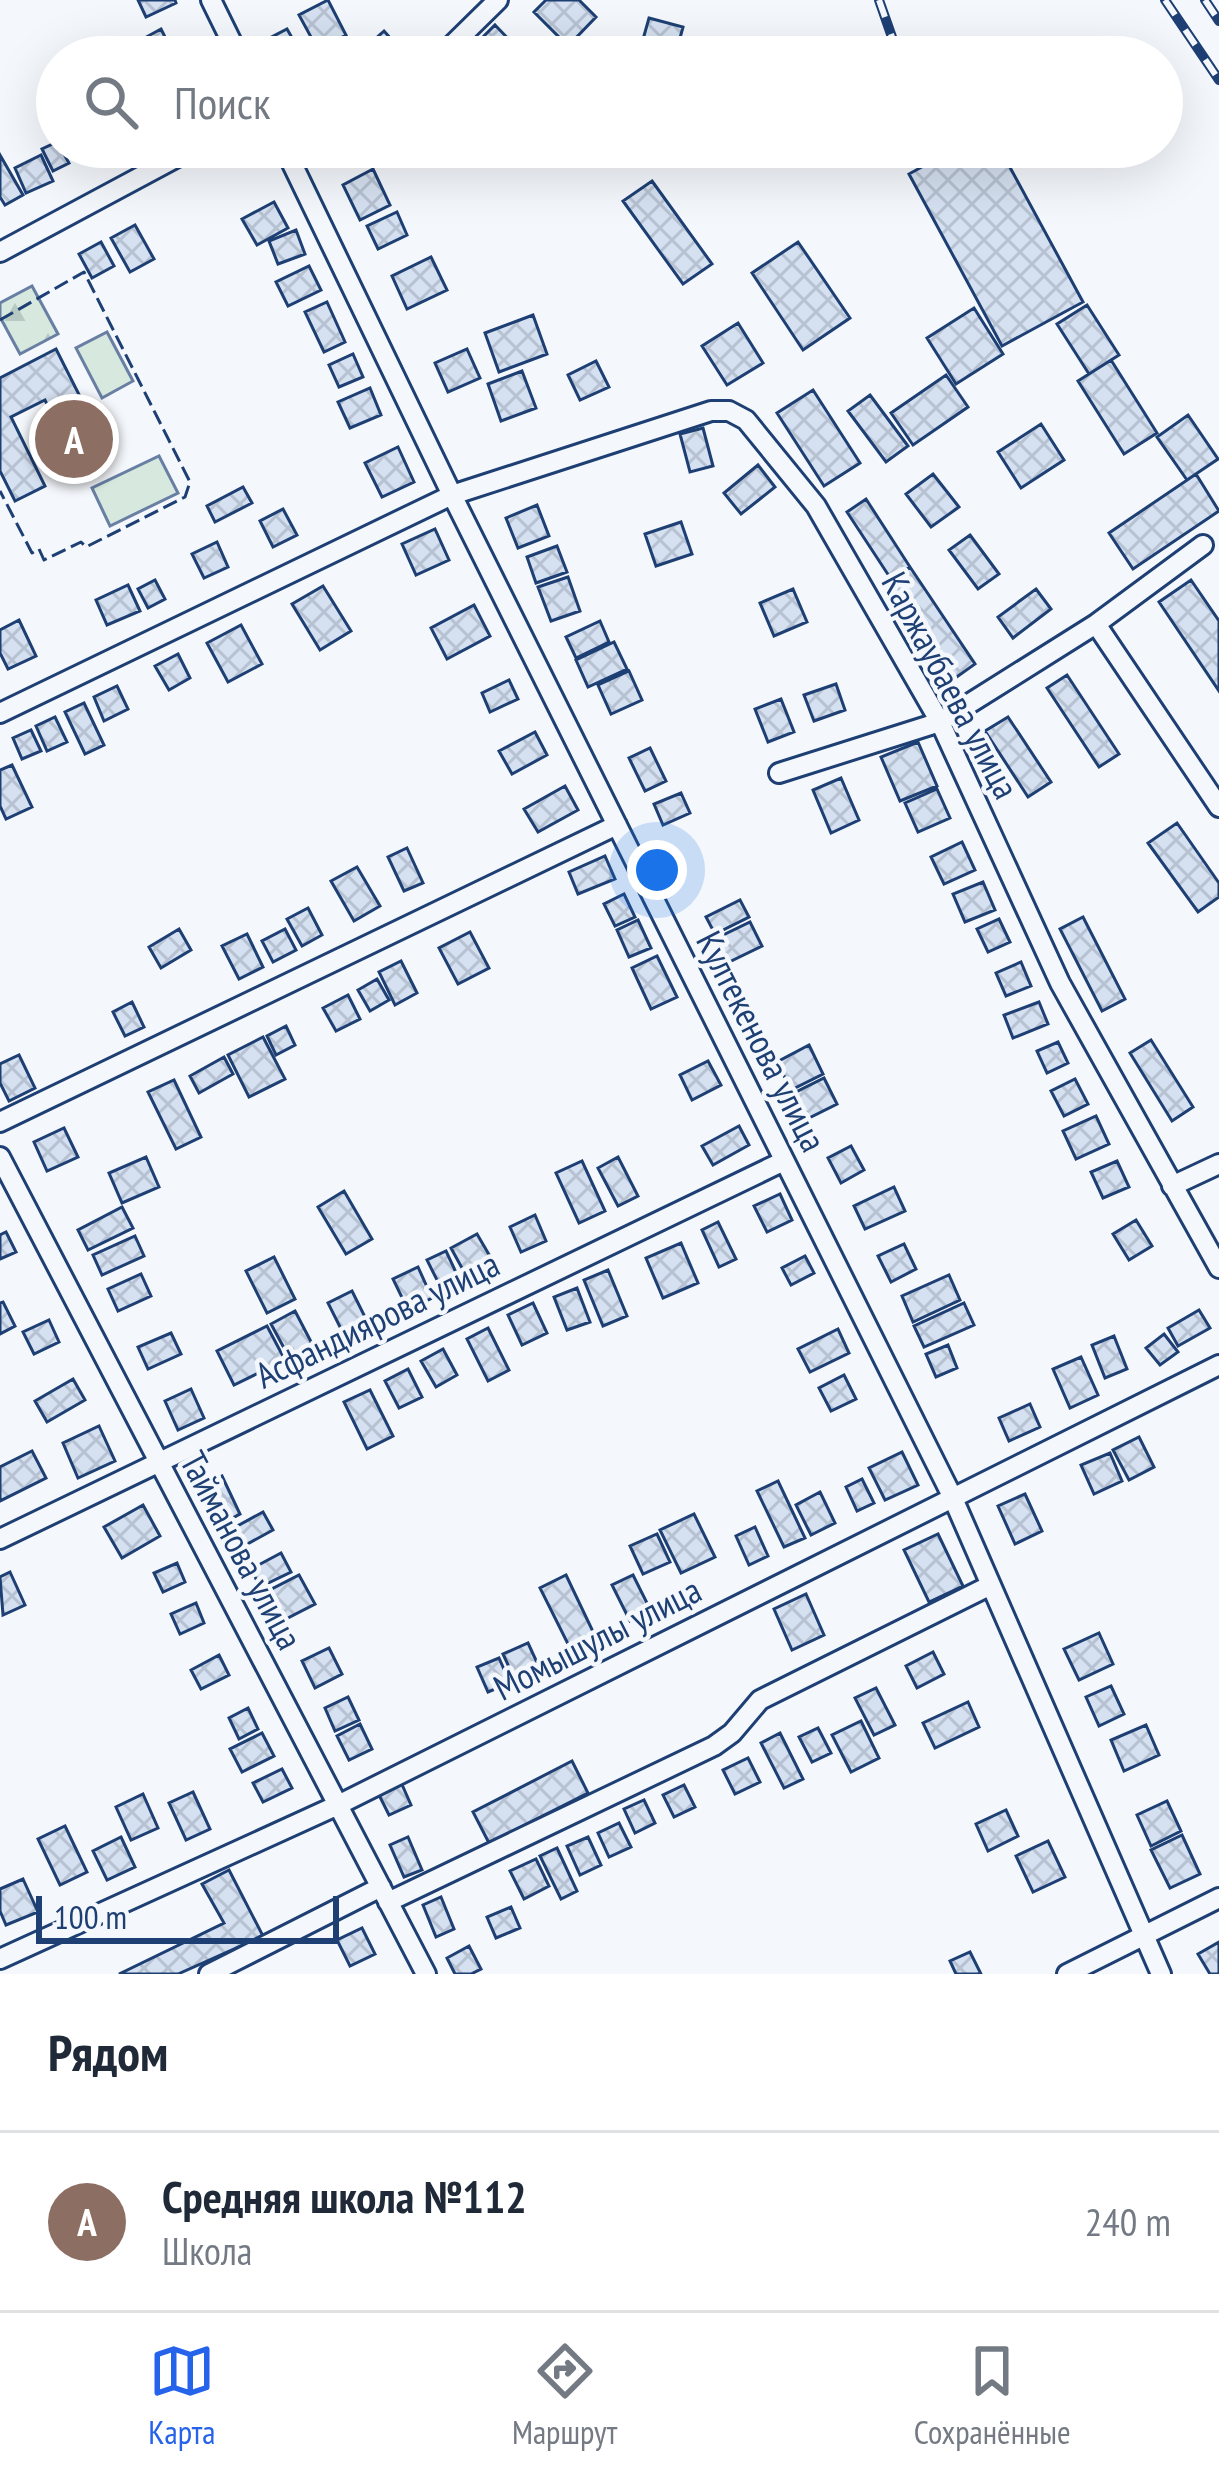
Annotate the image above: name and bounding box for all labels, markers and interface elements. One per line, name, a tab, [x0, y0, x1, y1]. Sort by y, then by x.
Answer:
search box	[36, 36, 1183, 168]
icon: search	[78, 69, 144, 135]
text: Поиск	[174, 73, 270, 131]
pin: A	[35, 394, 113, 484]
street label: Каржаубаева улица	[872, 564, 1030, 806]
your location	[627, 840, 687, 900]
street label: Култекенова улица	[686, 923, 838, 1159]
street label: Асфандиярова улица	[247, 1240, 507, 1398]
street label: Тайманова улица	[170, 1443, 314, 1657]
street label: Момышулы улица	[485, 1566, 709, 1710]
scale bar	[36, 1890, 339, 1943]
text: 100 m	[54, 1895, 127, 1938]
text: Рядом	[48, 2019, 168, 2085]
text: Средняя школа №112	[162, 2167, 527, 2225]
text: A	[77, 2196, 97, 2247]
text: 240 m	[1085, 2196, 1171, 2247]
text: Школа	[162, 2225, 252, 2276]
tab: Карта	[148, 2338, 215, 2453]
tab: Маршрут	[512, 2338, 617, 2453]
tab: Сохранённые	[914, 2338, 1071, 2453]

